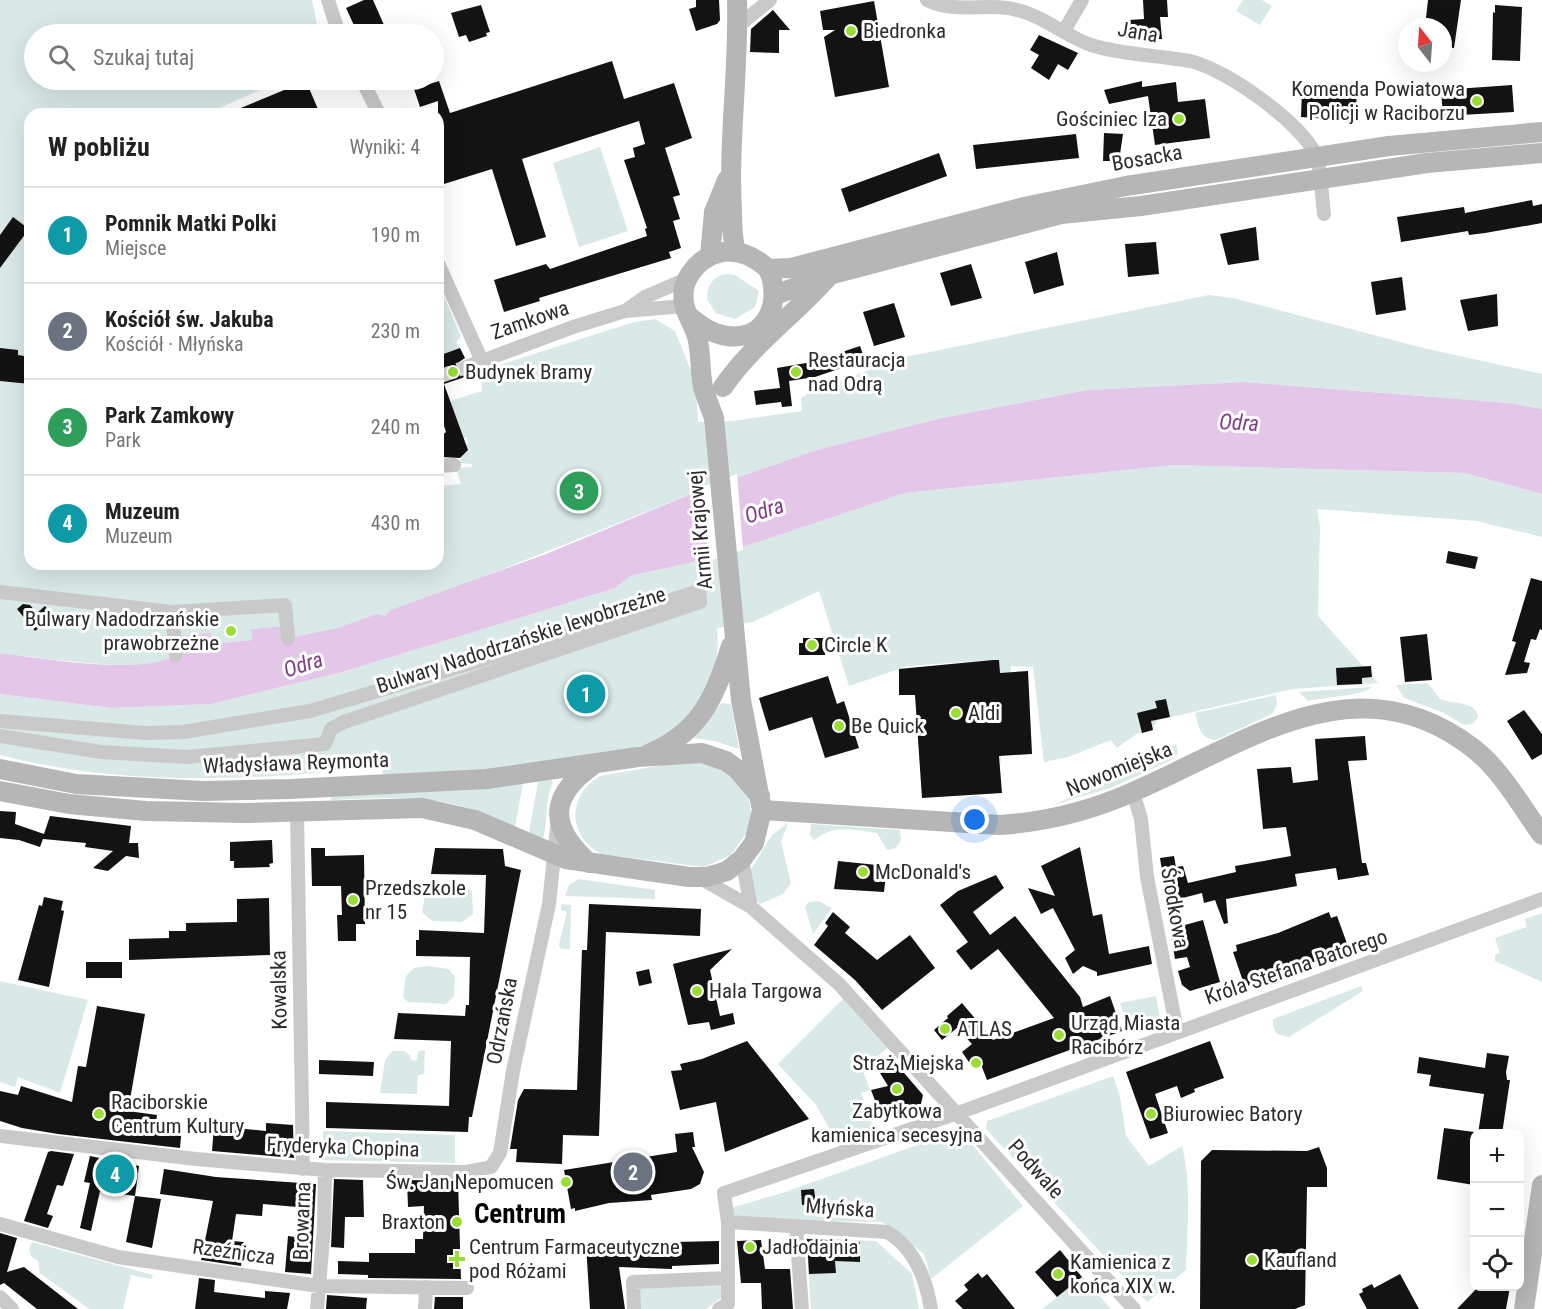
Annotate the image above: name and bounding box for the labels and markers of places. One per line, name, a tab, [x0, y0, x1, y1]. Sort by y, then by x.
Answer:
place label: Biedronka	[863, 19, 946, 43]
marker: Biedronka	[844, 24, 858, 38]
place label: Komenda Powiatowa Policji w Raciborzu	[1291, 77, 1465, 125]
marker: Komenda Powiatowa Policji w Raciborzu	[1470, 94, 1484, 108]
place label: Gościniec Iza	[1056, 107, 1167, 131]
marker: Gościniec Iza	[1172, 112, 1186, 126]
place label: Restauracja nad Odrą	[808, 348, 906, 396]
place label: Budynek Bramy	[465, 360, 592, 384]
marker: Budynek Bramy	[446, 365, 460, 379]
marker: Restauracja nad Odrą	[789, 365, 803, 379]
pin: 3	[560, 468, 598, 514]
place label: Bulwary Nadodrzańskie prawobrzeżne	[25, 607, 219, 655]
marker: Bulwary Nadodrzańskie prawobrzeżne	[224, 624, 238, 638]
place label: Circle K	[824, 633, 888, 657]
marker: Circle K	[805, 638, 819, 652]
pin: 1	[566, 672, 606, 716]
place label: Aldi	[968, 701, 1000, 725]
marker: Aldi	[949, 706, 963, 720]
place label: Be Quick	[851, 714, 924, 738]
marker: Be Quick	[832, 719, 846, 733]
place label: McDonald's	[875, 860, 971, 884]
marker: McDonald's	[856, 865, 870, 879]
place label: Przedszkole nr 15	[365, 876, 466, 924]
marker: Przedszkole nr 15	[346, 893, 360, 907]
place label: Hala Targowa	[709, 979, 822, 1003]
marker: Hala Targowa	[690, 984, 704, 998]
place label: Urząd Miasta Racibórz	[1071, 1011, 1180, 1059]
place label: ATLAS	[957, 1017, 1012, 1041]
marker: ATLAS	[938, 1022, 952, 1036]
marker: Urząd Miasta Racibórz	[1052, 1028, 1066, 1042]
place label: Straż Miejska	[852, 1051, 964, 1075]
marker: Straż Miejska	[969, 1056, 983, 1070]
marker: Zabytkowa kamienica secesyjna	[890, 1082, 904, 1096]
place label: Raciborskie Centrum Kultury	[111, 1090, 244, 1138]
place label: Zabytkowa kamienica secesyjna	[811, 1099, 983, 1147]
place label: Biurowiec Batory	[1163, 1102, 1303, 1126]
marker: Raciborskie Centrum Kultury	[92, 1107, 106, 1121]
marker: Biurowiec Batory	[1144, 1107, 1158, 1121]
pin: 2	[614, 1150, 652, 1194]
pin: 4	[96, 1152, 134, 1196]
place label: Św. Jan Nepomucen	[386, 1170, 554, 1194]
marker: Św. Jan Nepomucen	[559, 1175, 573, 1189]
place label: Braxton	[382, 1210, 445, 1234]
marker: Braxton	[450, 1215, 464, 1229]
place label: Centrum Farmaceutyczne pod Różami	[469, 1235, 680, 1283]
place label: Jadłodajnia	[762, 1235, 859, 1259]
marker: Jadłodajnia	[743, 1240, 757, 1254]
place label: Kaufland	[1264, 1248, 1337, 1272]
place label: Kamienica z końca XIX w.	[1070, 1250, 1176, 1298]
marker: Centrum Farmaceutyczne pod Różami	[450, 1252, 464, 1266]
marker: Kaufland	[1245, 1253, 1259, 1267]
marker: Kamienica z końca XIX w.	[1051, 1267, 1065, 1281]

